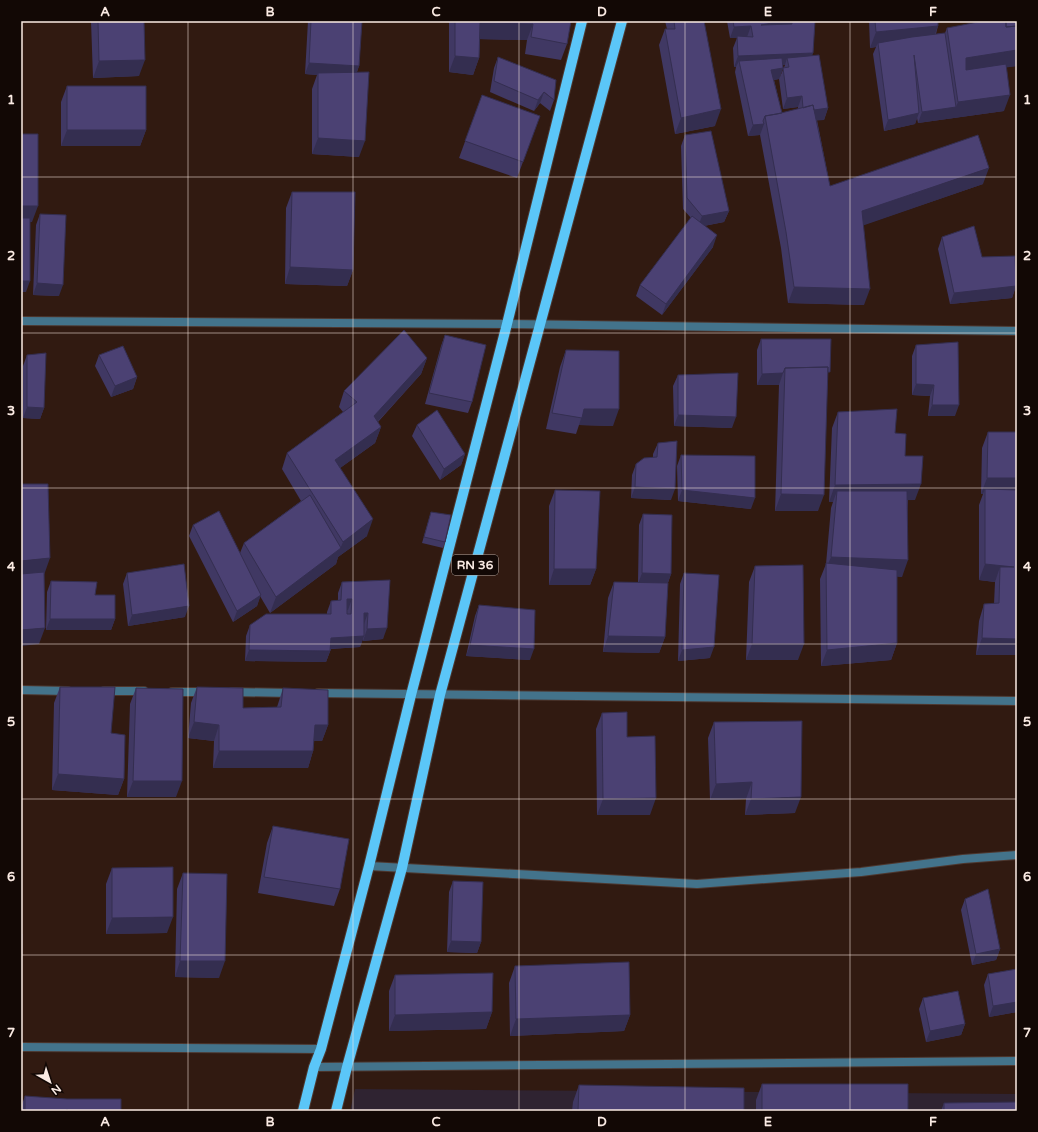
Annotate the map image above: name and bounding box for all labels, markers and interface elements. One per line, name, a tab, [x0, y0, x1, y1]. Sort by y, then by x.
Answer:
text: A	[100, 4, 110, 20]
text: B	[265, 4, 275, 20]
text: C	[431, 4, 441, 20]
text: D	[597, 4, 607, 20]
text: E	[764, 4, 772, 20]
text: F	[929, 4, 937, 20]
text: 1	[7, 92, 15, 108]
text: 1	[1023, 92, 1031, 108]
text: 2	[7, 248, 15, 264]
text: 2	[1023, 248, 1031, 264]
text: 3	[7, 403, 15, 419]
text: 3	[1023, 403, 1031, 419]
road number: RN 36	[452, 555, 498, 575]
text: 4	[7, 559, 16, 575]
text: 4	[1023, 559, 1032, 575]
text: 5	[7, 714, 15, 730]
text: 5	[1023, 714, 1031, 730]
text: 6	[7, 869, 15, 885]
text: 6	[1023, 869, 1031, 885]
text: 7	[7, 1025, 15, 1041]
text: 7	[1023, 1025, 1031, 1041]
north arrow	[30, 1062, 70, 1102]
text: N	[48, 1082, 64, 1097]
text: A	[100, 1114, 110, 1130]
text: B	[265, 1114, 275, 1130]
text: C	[431, 1114, 441, 1130]
text: D	[597, 1114, 607, 1130]
text: E	[764, 1114, 772, 1130]
text: F	[929, 1114, 937, 1130]

